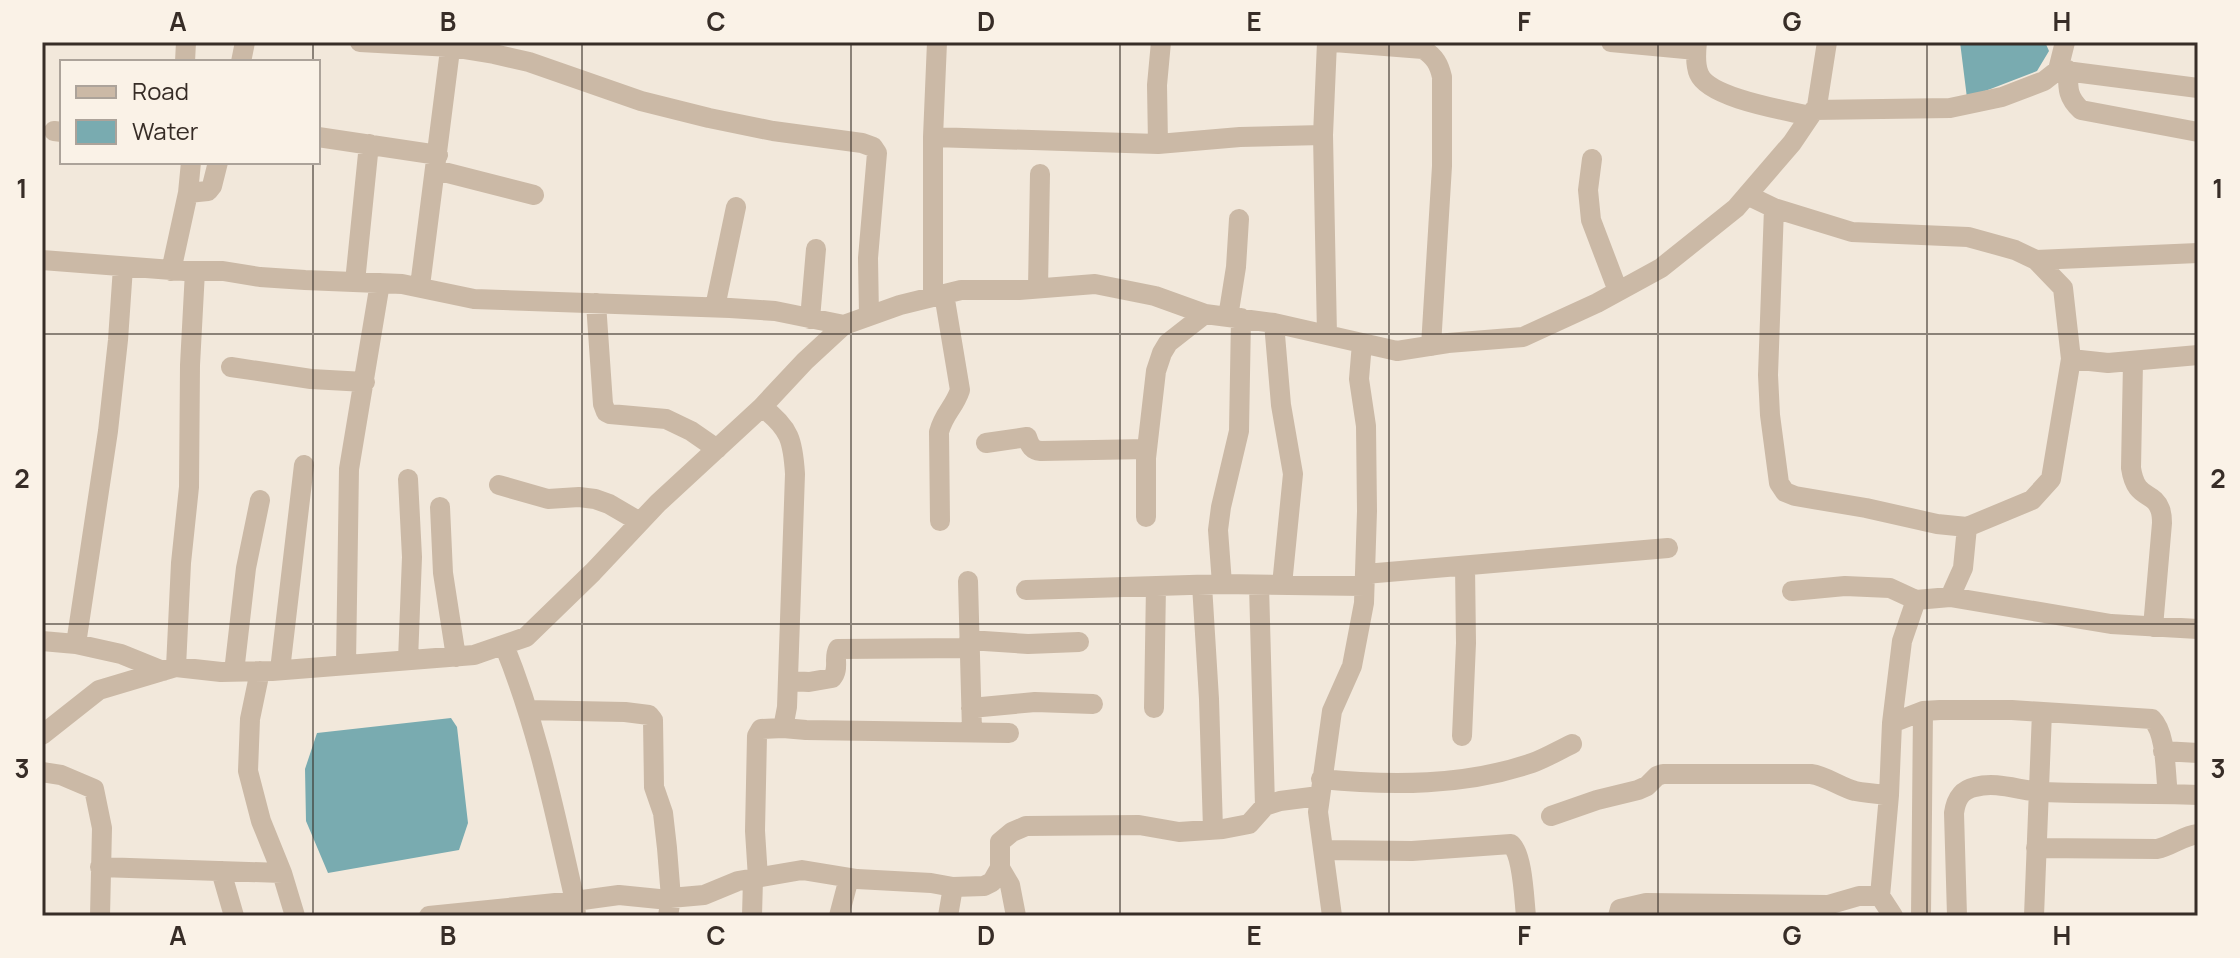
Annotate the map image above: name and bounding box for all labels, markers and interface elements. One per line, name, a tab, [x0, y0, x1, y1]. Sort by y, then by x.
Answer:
text: A	[169, 3, 187, 39]
text: B	[440, 3, 456, 39]
text: C	[706, 3, 726, 39]
text: D	[977, 3, 995, 39]
text: E	[1246, 3, 1262, 39]
text: F	[1517, 3, 1531, 39]
text: G	[1782, 3, 1802, 39]
text: H	[2053, 3, 2071, 39]
legend	[60, 60, 320, 164]
text: Road	[132, 74, 189, 107]
text: Water	[132, 114, 199, 147]
text: 1	[16, 170, 28, 206]
text: 1	[2212, 170, 2224, 206]
text: 2	[14, 460, 30, 496]
text: 2	[2210, 460, 2226, 496]
text: 3	[14, 750, 30, 786]
text: 3	[2210, 750, 2226, 786]
text: A	[169, 917, 187, 953]
text: B	[440, 917, 456, 953]
text: C	[706, 917, 726, 953]
text: D	[977, 917, 995, 953]
text: E	[1246, 917, 1262, 953]
text: F	[1517, 917, 1531, 953]
text: G	[1782, 917, 1802, 953]
text: H	[2053, 917, 2071, 953]

